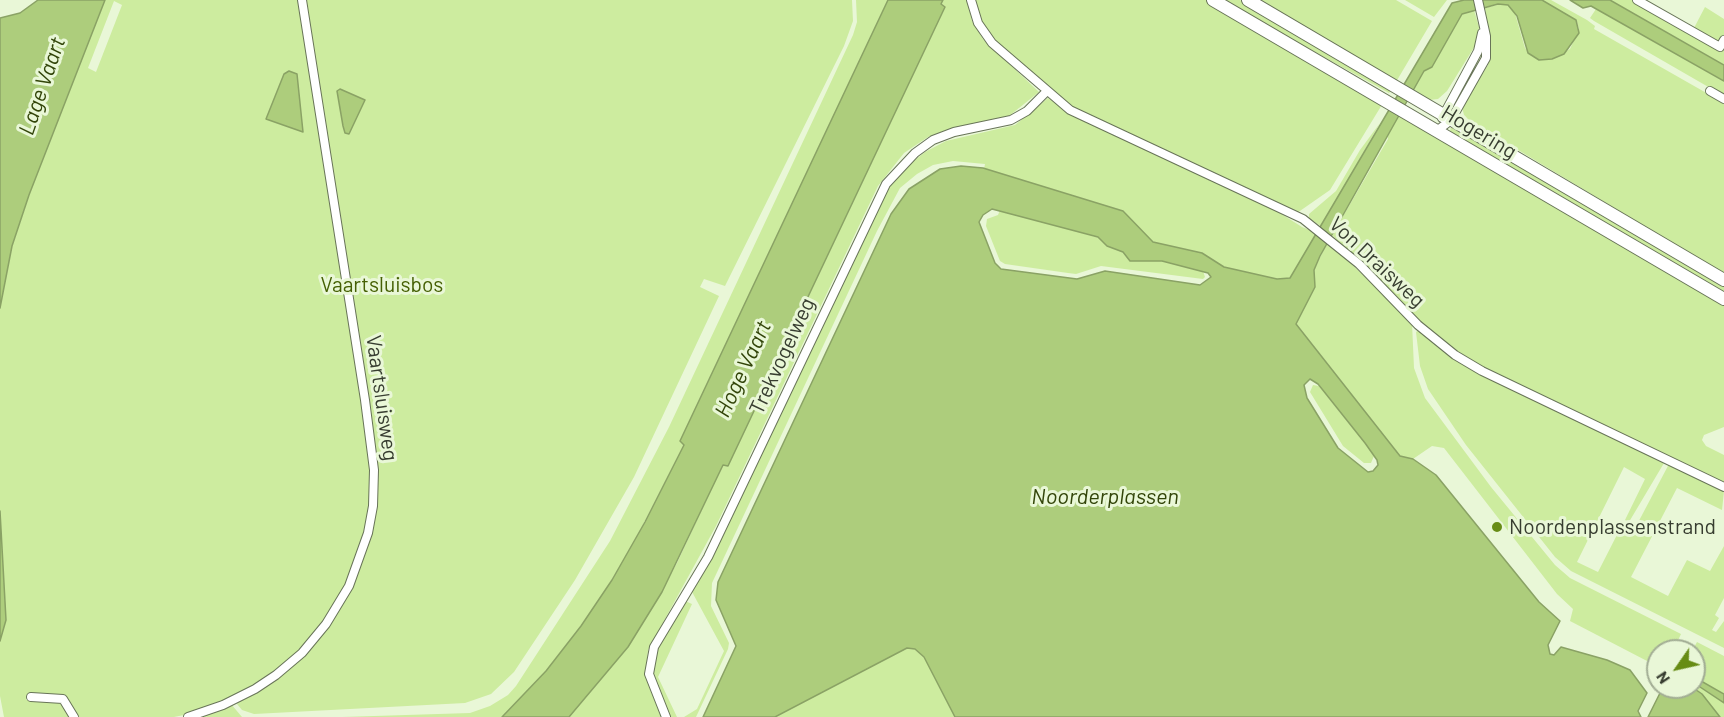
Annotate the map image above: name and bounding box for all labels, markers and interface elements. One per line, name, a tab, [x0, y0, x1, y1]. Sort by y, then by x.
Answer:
water label: Lage Vaart	[13, 34, 71, 138]
street label: Hogering	[1437, 100, 1521, 164]
street label: Von Draisweg	[1324, 211, 1430, 313]
park label: Vaartsluisbos	[321, 272, 443, 298]
street label: Trekvogelweg	[744, 294, 820, 418]
water label: Hoge Vaart	[709, 317, 777, 421]
street label: Vaartsluisweg	[361, 334, 403, 462]
water label: Noorderplassen	[1031, 484, 1179, 510]
place label: Noordenplassenstrand	[1509, 514, 1716, 540]
marker: Noordenplassenstrand	[1490, 520, 1504, 534]
north arrow	[1646, 639, 1706, 699]
text: N	[1651, 669, 1673, 688]

